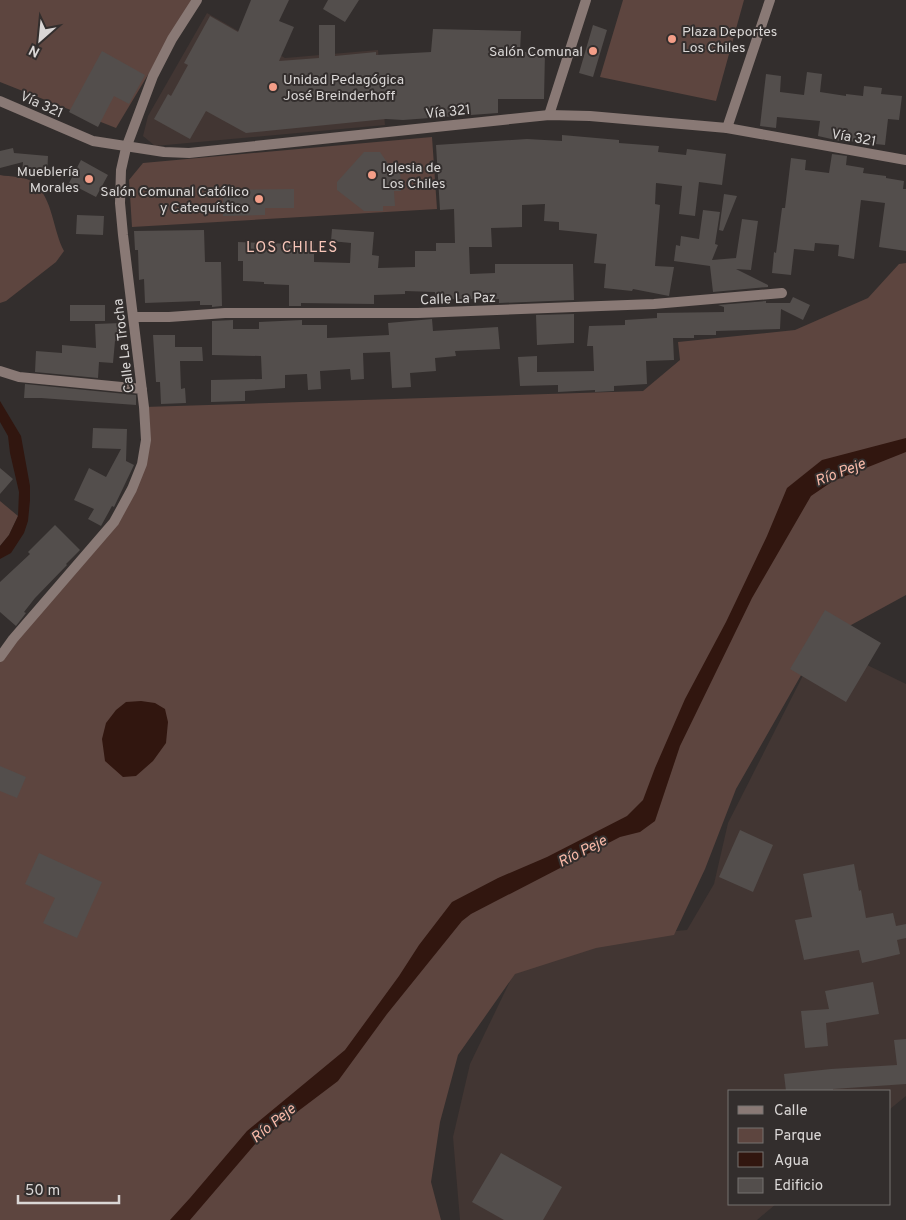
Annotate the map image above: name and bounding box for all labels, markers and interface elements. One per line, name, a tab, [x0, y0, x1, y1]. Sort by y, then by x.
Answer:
north arrow	[15, 15, 65, 65]
place label: Plaza Deportes Los Chiles	[682, 24, 777, 57]
marker: Plaza Deportes Los Chiles	[666, 33, 678, 45]
text: N	[26, 40, 43, 60]
place label: Salón Comunal	[489, 44, 583, 61]
marker: Salón Comunal	[587, 45, 599, 57]
place label: Unidad Pedagógica José Breinderhoff	[283, 72, 404, 105]
marker: Unidad Pedagógica José Breinderhoff	[267, 81, 279, 93]
street label: Vía 321	[17, 88, 66, 122]
street label: Vía 321	[425, 102, 472, 123]
street label: Vía 321	[830, 126, 878, 151]
place label: Iglesia de Los Chiles	[382, 160, 445, 193]
place label: Mueblería Morales	[17, 164, 79, 197]
marker: Iglesia de Los Chiles	[366, 169, 378, 181]
marker: Mueblería Morales	[83, 173, 95, 185]
place label: Salón Comunal Católico y Catequístico	[100, 184, 249, 217]
marker: Salón Comunal Católico y Catequístico	[253, 193, 265, 205]
district label: LOS CHILES	[246, 239, 338, 258]
street label: Calle La Paz	[420, 290, 496, 309]
street label: Calle La Trocha	[110, 298, 139, 394]
water label: Río Peje	[813, 455, 869, 492]
water label: Río Peje	[555, 832, 611, 873]
legend	[728, 1090, 891, 1205]
water label: Río Peje	[248, 1100, 300, 1148]
text: Calle	[774, 1102, 808, 1121]
text: Parque	[774, 1127, 822, 1146]
text: Agua	[774, 1152, 809, 1171]
scale bar	[18, 1172, 119, 1204]
text: Edificio	[774, 1177, 823, 1196]
text: 50 m	[25, 1182, 60, 1201]

